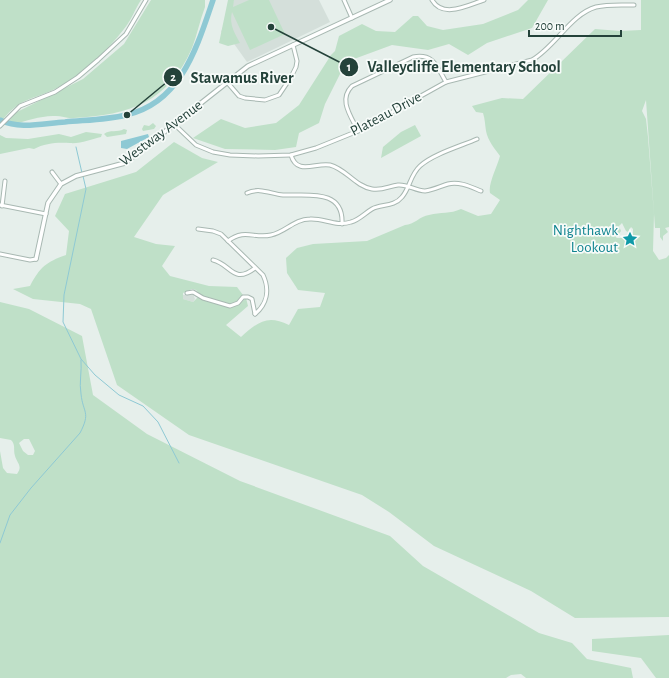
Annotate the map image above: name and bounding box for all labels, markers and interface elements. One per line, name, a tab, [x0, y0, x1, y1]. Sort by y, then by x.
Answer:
scale bar	[529, 12, 621, 38]
text: 200 m	[535, 20, 565, 32]
callout: Valleycliffe Elementary School	[339, 53, 568, 81]
text: Valleycliffe Elementary School	[367, 59, 561, 76]
text: 1	[347, 61, 351, 73]
callout: Stawamus River	[163, 63, 302, 91]
text: Stawamus River	[190, 70, 294, 86]
text: 2	[170, 71, 176, 83]
street label: Plateau Drive	[348, 89, 424, 139]
street label: Westway Avenue	[117, 97, 205, 169]
place label: Nighthawk Lookout	[553, 223, 618, 255]
place icon: Nighthawk Lookout	[621, 230, 639, 248]

